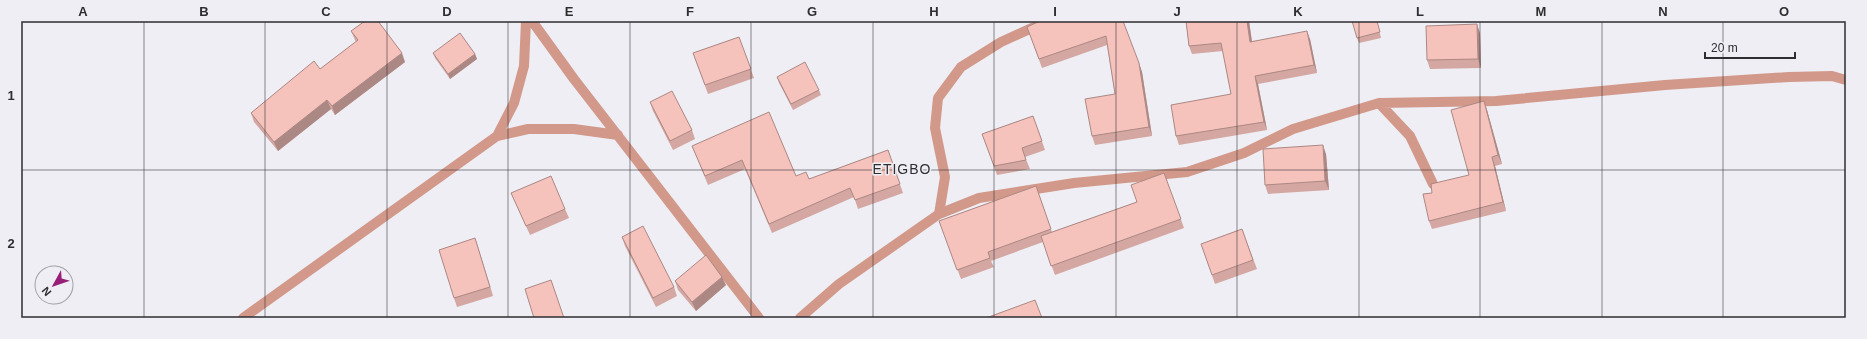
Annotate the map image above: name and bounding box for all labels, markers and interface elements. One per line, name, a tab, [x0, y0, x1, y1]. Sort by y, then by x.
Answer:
text: A	[78, 4, 88, 19]
text: B	[199, 4, 209, 19]
text: C	[321, 4, 331, 19]
text: D	[442, 4, 452, 19]
text: E	[565, 4, 574, 19]
text: F	[686, 4, 694, 19]
text: G	[807, 4, 817, 19]
text: H	[929, 4, 939, 19]
text: I	[1053, 4, 1057, 19]
text: J	[1173, 4, 1181, 19]
text: K	[1293, 4, 1303, 19]
text: L	[1416, 4, 1424, 19]
text: M	[1536, 4, 1546, 19]
text: N	[1658, 4, 1668, 19]
text: O	[1779, 4, 1789, 19]
scale bar	[1705, 34, 1795, 60]
text: 20 m	[1711, 41, 1738, 55]
text: 1	[7, 88, 15, 103]
district label: ETIGBO	[873, 161, 931, 177]
text: 2	[7, 236, 15, 251]
north arrow	[34, 265, 74, 305]
text: N	[39, 284, 53, 298]

